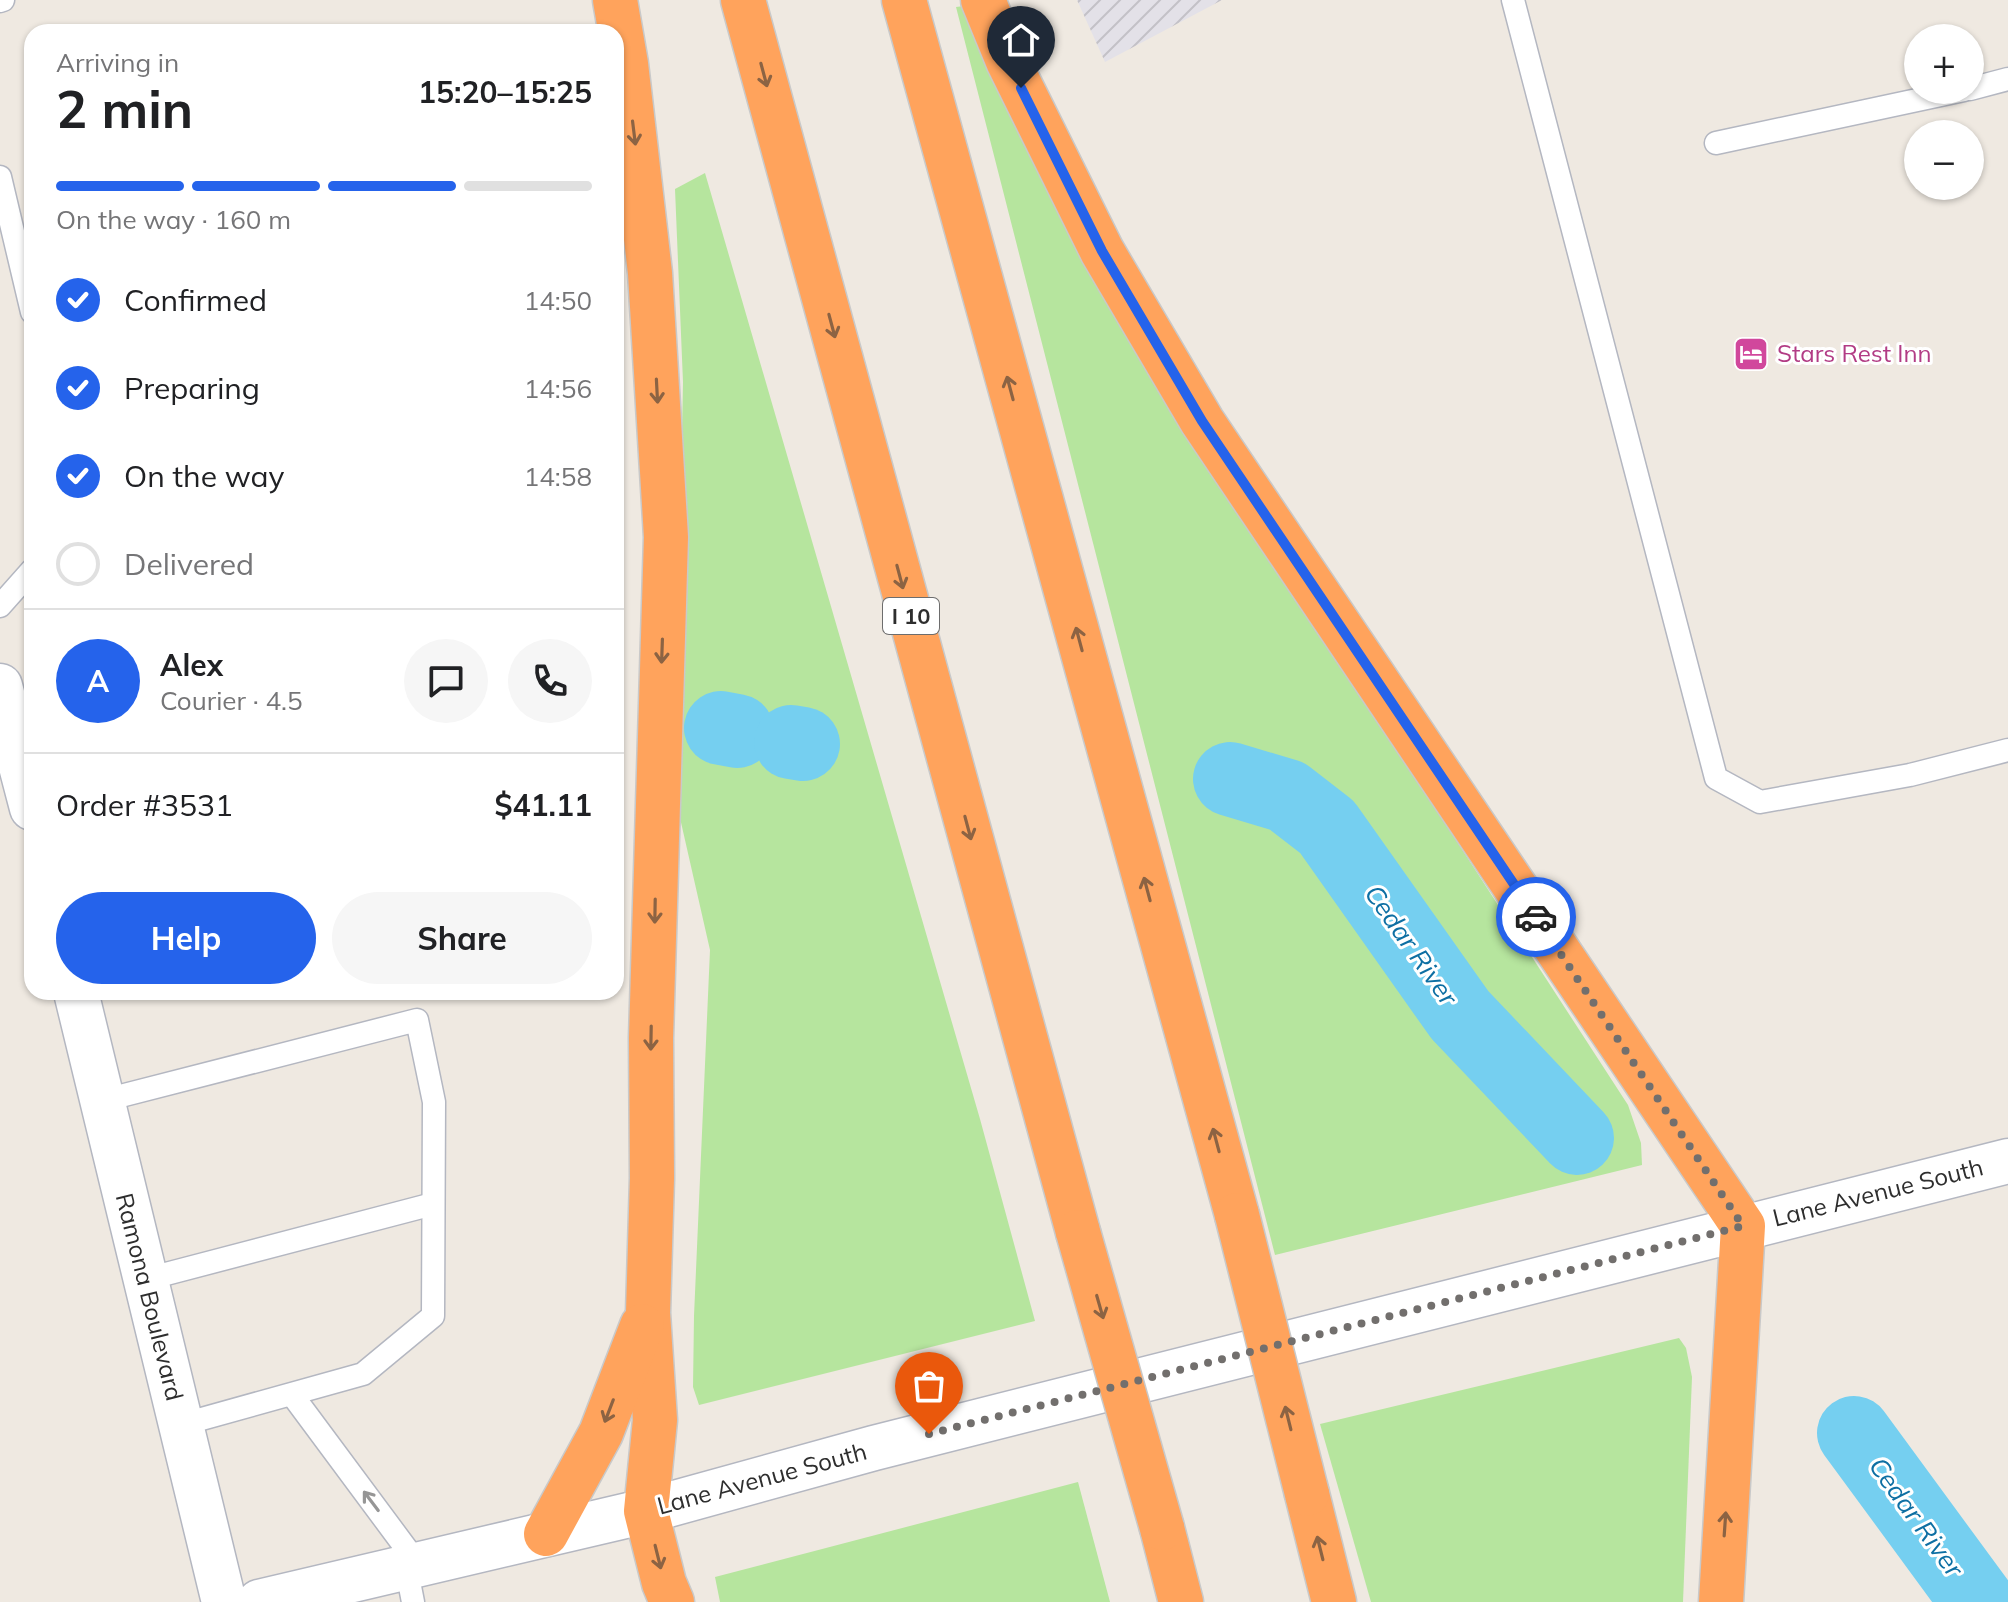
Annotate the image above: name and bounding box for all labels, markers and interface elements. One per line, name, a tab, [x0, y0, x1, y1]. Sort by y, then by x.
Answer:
pin	[987, 6, 1055, 88]
icon: home	[999, 18, 1043, 62]
map controls	[1904, 24, 1984, 200]
button: +	[1904, 24, 1984, 104]
text: Arriving in	[56, 46, 179, 79]
one-way arrow	[757, 62, 772, 88]
text: 15:20–15:25	[418, 73, 592, 111]
text: 2 min	[56, 76, 193, 141]
one-way arrow	[627, 119, 642, 145]
button: −	[1904, 120, 1984, 200]
text: On the way · 160 m	[56, 203, 291, 236]
icon: check	[56, 278, 100, 322]
text: Confirmed	[124, 281, 267, 319]
text: 14:50	[524, 284, 592, 317]
one-way arrow	[825, 313, 840, 339]
hotel icon: Stars Rest Inn	[1732, 335, 1770, 373]
place label: Stars Rest Inn	[1777, 338, 1932, 368]
icon: check	[56, 366, 100, 410]
text: Preparing	[124, 369, 260, 407]
text: 14:56	[524, 372, 592, 405]
one-way arrow	[1002, 375, 1017, 401]
one-way arrow	[650, 377, 665, 404]
icon: check	[56, 454, 100, 498]
text: On the way	[124, 457, 284, 495]
text: 14:58	[524, 460, 592, 493]
text: Delivered	[124, 545, 254, 583]
one-way arrow	[894, 564, 909, 590]
road number: I 10	[883, 598, 939, 634]
one-way arrow	[1070, 626, 1085, 652]
one-way arrow	[655, 637, 670, 664]
button: chat	[404, 639, 488, 723]
button: phone	[508, 639, 592, 723]
text: Alex	[160, 646, 223, 684]
text: A	[87, 662, 109, 700]
text: Courier · 4.5	[160, 684, 303, 717]
text: Order #3531	[56, 786, 233, 824]
text: $41.11	[495, 786, 592, 824]
one-way arrow	[962, 814, 977, 840]
one-way arrow	[1139, 877, 1154, 903]
courier	[1496, 877, 1576, 957]
water label: Cedar River	[1358, 878, 1466, 1013]
button: Help	[56, 892, 316, 984]
button: Share	[332, 892, 592, 984]
icon: car	[1514, 895, 1558, 939]
one-way arrow	[648, 897, 663, 924]
one-way arrow	[644, 1024, 659, 1051]
one-way arrow	[1208, 1128, 1223, 1154]
street label: Lane Avenue South	[1769, 1151, 1986, 1233]
street label: Ramona Boulevard	[110, 1190, 190, 1404]
one-way arrow	[1093, 1294, 1108, 1320]
pin	[895, 1352, 963, 1434]
icon: bag	[907, 1364, 951, 1408]
one-way arrow	[601, 1398, 615, 1423]
one-way arrow	[1280, 1406, 1295, 1432]
street label: Lane Avenue South	[654, 1436, 870, 1520]
water label: Cedar River	[1862, 1450, 1972, 1584]
one-way arrow	[362, 1491, 379, 1512]
one-way arrow	[1717, 1511, 1732, 1538]
one-way arrow	[1312, 1535, 1327, 1561]
one-way arrow	[651, 1544, 666, 1570]

